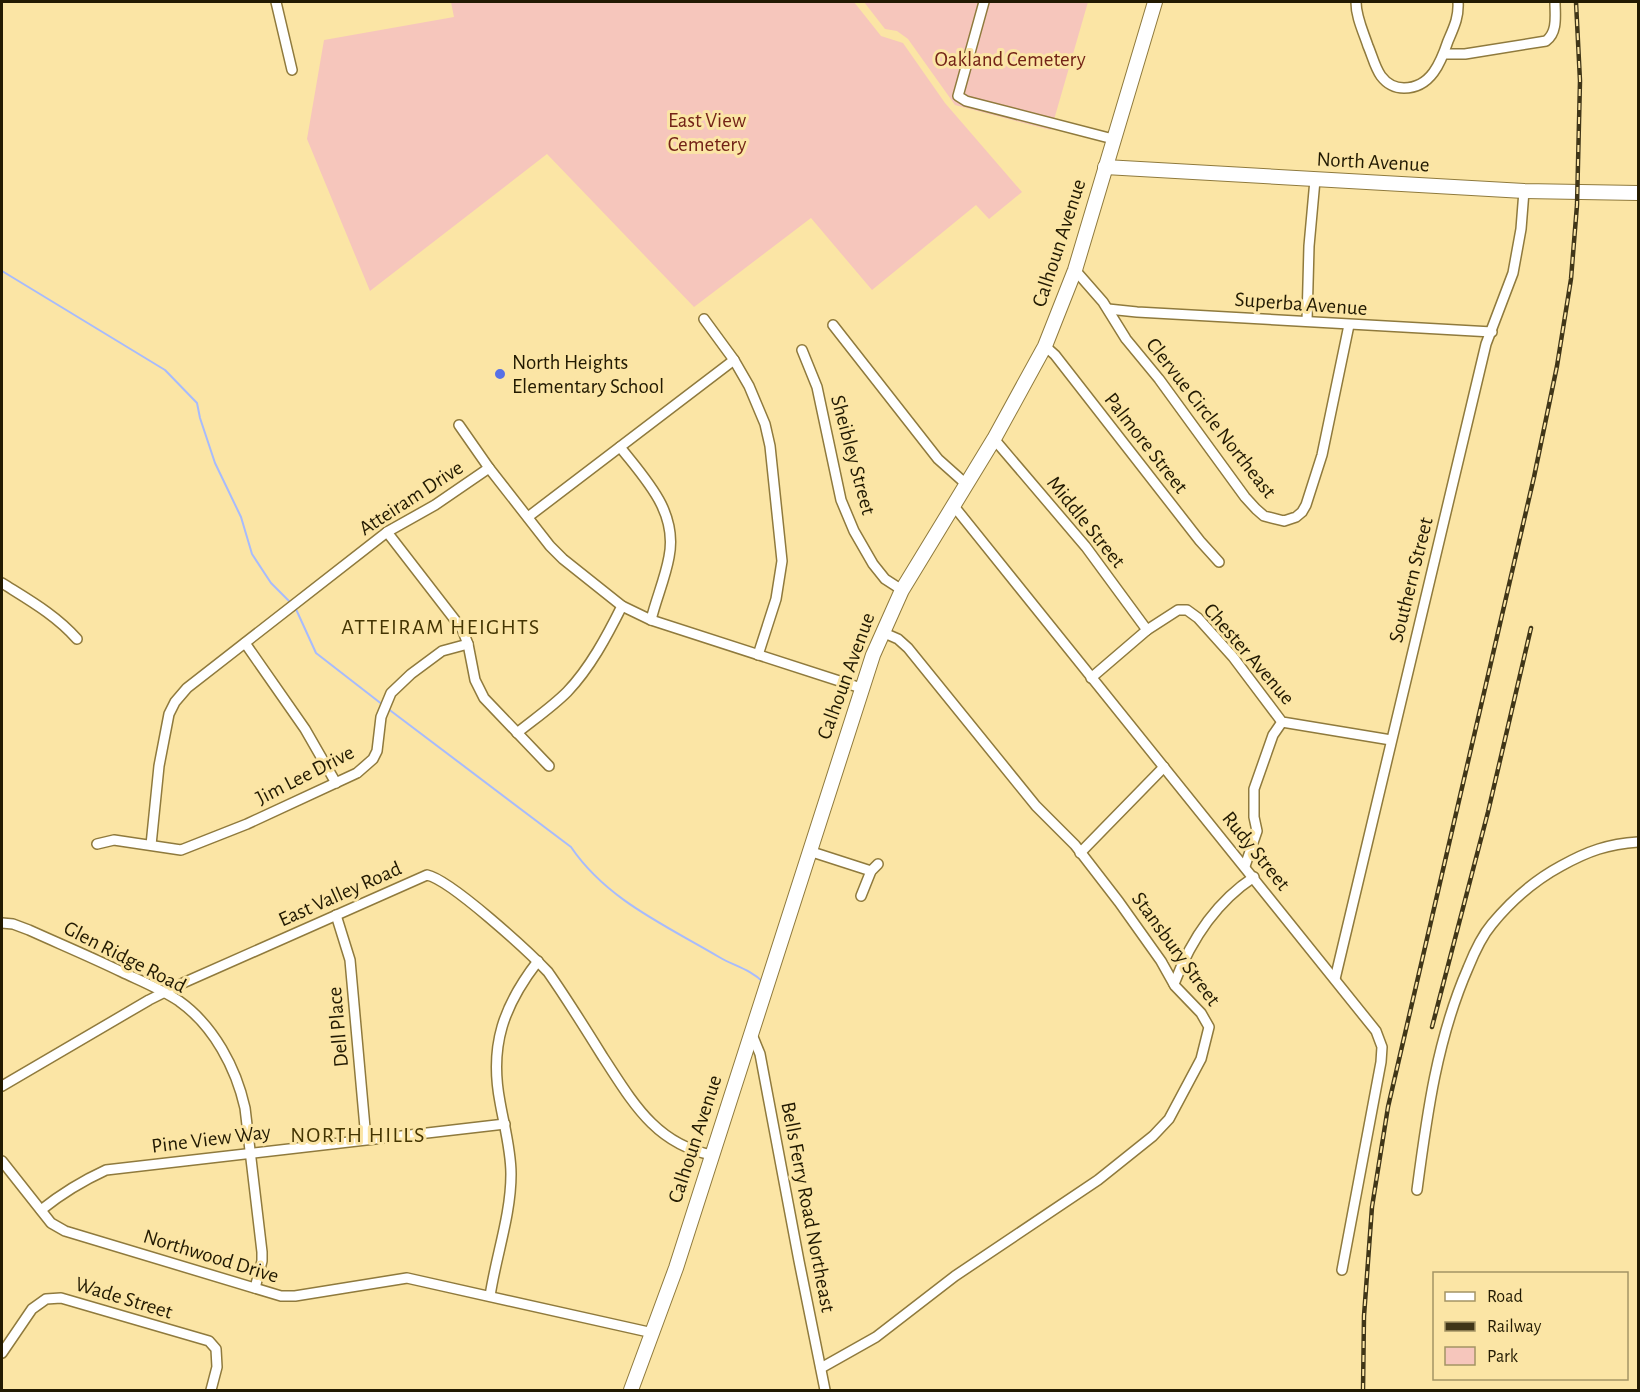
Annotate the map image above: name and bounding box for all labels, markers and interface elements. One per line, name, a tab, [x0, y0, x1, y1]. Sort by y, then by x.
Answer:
park label: Oakland Cemetery	[934, 49, 1086, 70]
park label: East View Cemetery	[668, 110, 746, 155]
street label: North Avenue	[1316, 149, 1430, 175]
street label: Calhoun Avenue	[1028, 176, 1090, 310]
street label: Superba Avenue	[1234, 289, 1368, 319]
street label: Clervue Circle Northeast	[1142, 334, 1280, 502]
place label: North Heights Elementary School	[512, 352, 664, 397]
marker: North Heights Elementary School	[493, 367, 507, 381]
street label: Palmore Street	[1100, 389, 1192, 498]
street label: Sheibley Street	[827, 393, 879, 517]
street label: Atteiram Drive	[355, 457, 467, 539]
street label: Middle Street	[1043, 472, 1129, 572]
street label: Southern Street	[1385, 515, 1437, 645]
street label: Chester Avenue	[1199, 599, 1299, 709]
street label: Calhoun Avenue	[813, 610, 879, 742]
district label: ATTEIRAM HEIGHTS	[341, 616, 541, 638]
street label: Jim Lee Drive	[253, 741, 357, 809]
street label: Rudy Street	[1218, 808, 1294, 895]
street label: East Valley Road	[275, 858, 405, 930]
street label: Stansbury Street	[1128, 888, 1224, 1010]
street label: Glen Ridge Road	[60, 917, 190, 997]
street label: Dell Place	[324, 986, 352, 1068]
street label: Calhoun Avenue	[664, 1072, 726, 1206]
street label: Bells Ferry Road Northeast	[777, 1100, 839, 1314]
street label: Pine View Way	[150, 1121, 272, 1157]
district label: NORTH HILLS	[290, 1124, 426, 1146]
street label: Northwood Drive	[141, 1225, 281, 1287]
legend	[1433, 1272, 1628, 1380]
street label: Wade Street	[73, 1273, 176, 1323]
text: Road	[1487, 1288, 1523, 1306]
text: Railway	[1487, 1318, 1542, 1336]
text: Park	[1487, 1348, 1519, 1366]

